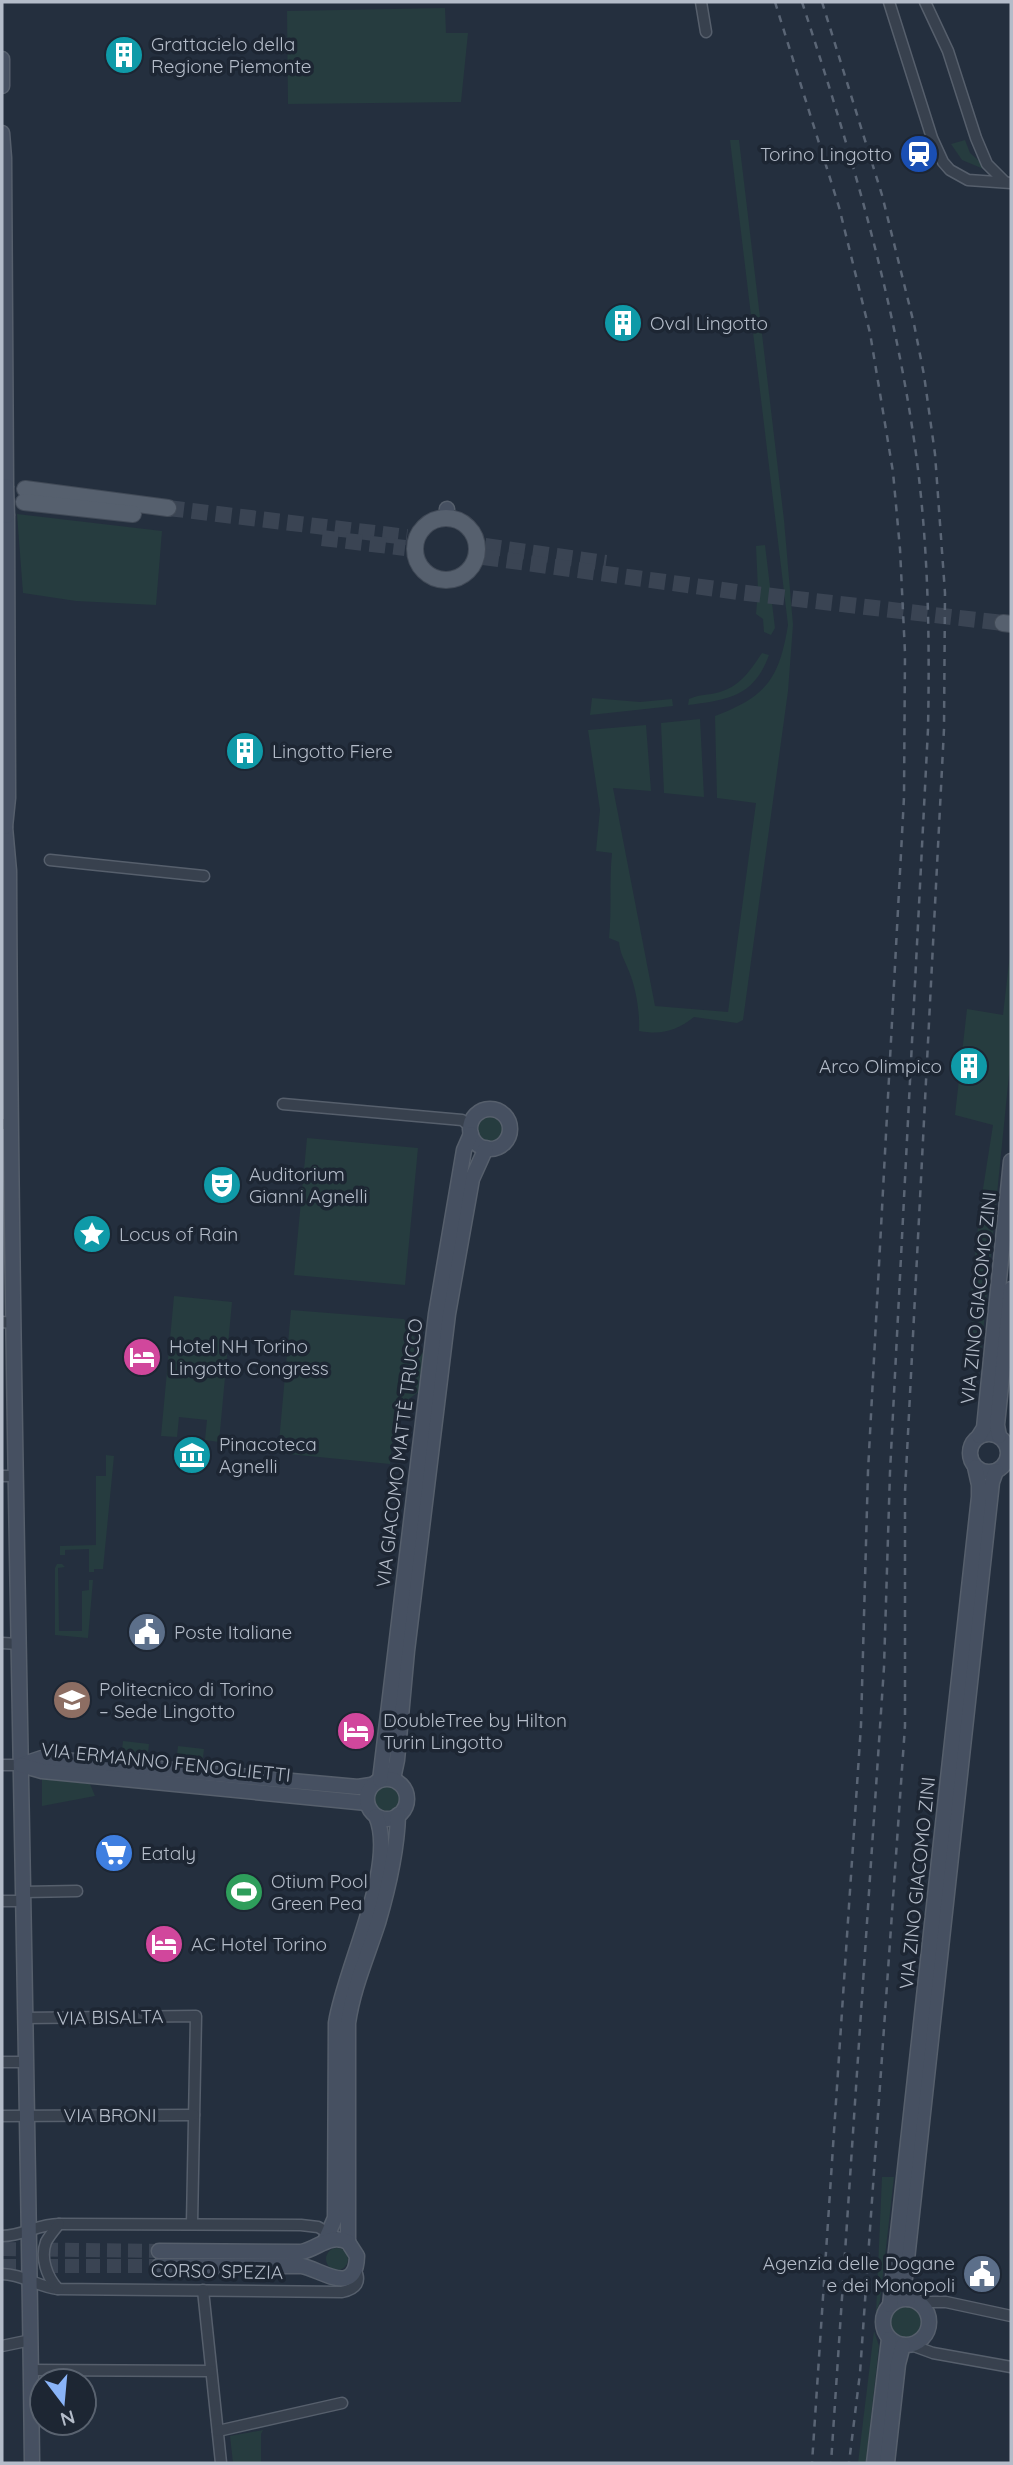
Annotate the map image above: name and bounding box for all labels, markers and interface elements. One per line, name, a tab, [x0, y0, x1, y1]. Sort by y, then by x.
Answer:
place label: Grattacielo della Regione Piemonte	[151, 32, 312, 78]
building icon: Grattacielo della Regione Piemonte	[103, 34, 145, 76]
station icon: Torino Lingotto	[898, 133, 940, 175]
place label: Torino Lingotto	[760, 142, 892, 166]
building icon: Oval Lingotto	[602, 302, 644, 344]
place label: Oval Lingotto	[650, 311, 768, 335]
building icon: Lingotto Fiere	[224, 730, 266, 772]
place label: Lingotto Fiere	[272, 739, 393, 763]
building icon: Arco Olimpico	[948, 1045, 990, 1087]
place label: Arco Olimpico	[819, 1054, 942, 1078]
place label: Auditorium Gianni Agnelli	[249, 1162, 368, 1208]
theatre icon: Auditorium Gianni Agnelli	[201, 1164, 243, 1206]
street label: VIA ZINO GIACOMO ZINI	[955, 1191, 1001, 1405]
place icon: Locus of Rain	[71, 1213, 113, 1255]
place label: Locus of Rain	[119, 1222, 238, 1246]
street label: VIA GIACOMO MATTÈ TRUCCO	[371, 1317, 427, 1589]
place label: Hotel NH Torino Lingotto Congress	[169, 1334, 329, 1380]
hotel icon: Hotel NH Torino Lingotto Congress	[121, 1336, 163, 1378]
place label: Pinacoteca Agnelli	[219, 1432, 317, 1478]
museum icon: Pinacoteca Agnelli	[171, 1434, 213, 1476]
public building icon: Poste Italiane	[126, 1611, 168, 1653]
place label: Poste Italiane	[174, 1620, 292, 1644]
place label: Politecnico di Torino – Sede Lingotto	[99, 1677, 274, 1723]
school or university icon: Politecnico di Torino – Sede Lingotto	[51, 1679, 93, 1721]
place label: DoubleTree by Hilton Turin Lingotto	[383, 1708, 567, 1754]
hotel icon: DoubleTree by Hilton Turin Lingotto	[335, 1710, 377, 1752]
street label: VIA ERMANNO FENOGLIETTI	[40, 1737, 292, 1787]
street label: VIA ZINO GIACOMO ZINI	[894, 1776, 940, 1990]
supermarket icon: Eataly	[93, 1832, 135, 1874]
place label: Eataly	[141, 1841, 196, 1865]
place label: Otium Pool Green Pea	[271, 1869, 368, 1915]
sports icon: Otium Pool Green Pea	[223, 1871, 265, 1913]
hotel icon: AC Hotel Torino	[143, 1923, 185, 1965]
place label: AC Hotel Torino	[191, 1932, 327, 1956]
street label: VIA BISALTA	[56, 2004, 164, 2030]
street label: VIA BRONI	[64, 2103, 156, 2127]
place label: Agenzia delle Dogane e dei Monopoli	[763, 2251, 955, 2297]
public building icon: Agenzia delle Dogane e dei Monopoli	[961, 2253, 1003, 2295]
street label: CORSO SPEZIA	[151, 2258, 283, 2284]
north arrow	[28, 2367, 98, 2437]
text: N	[58, 2405, 78, 2432]

